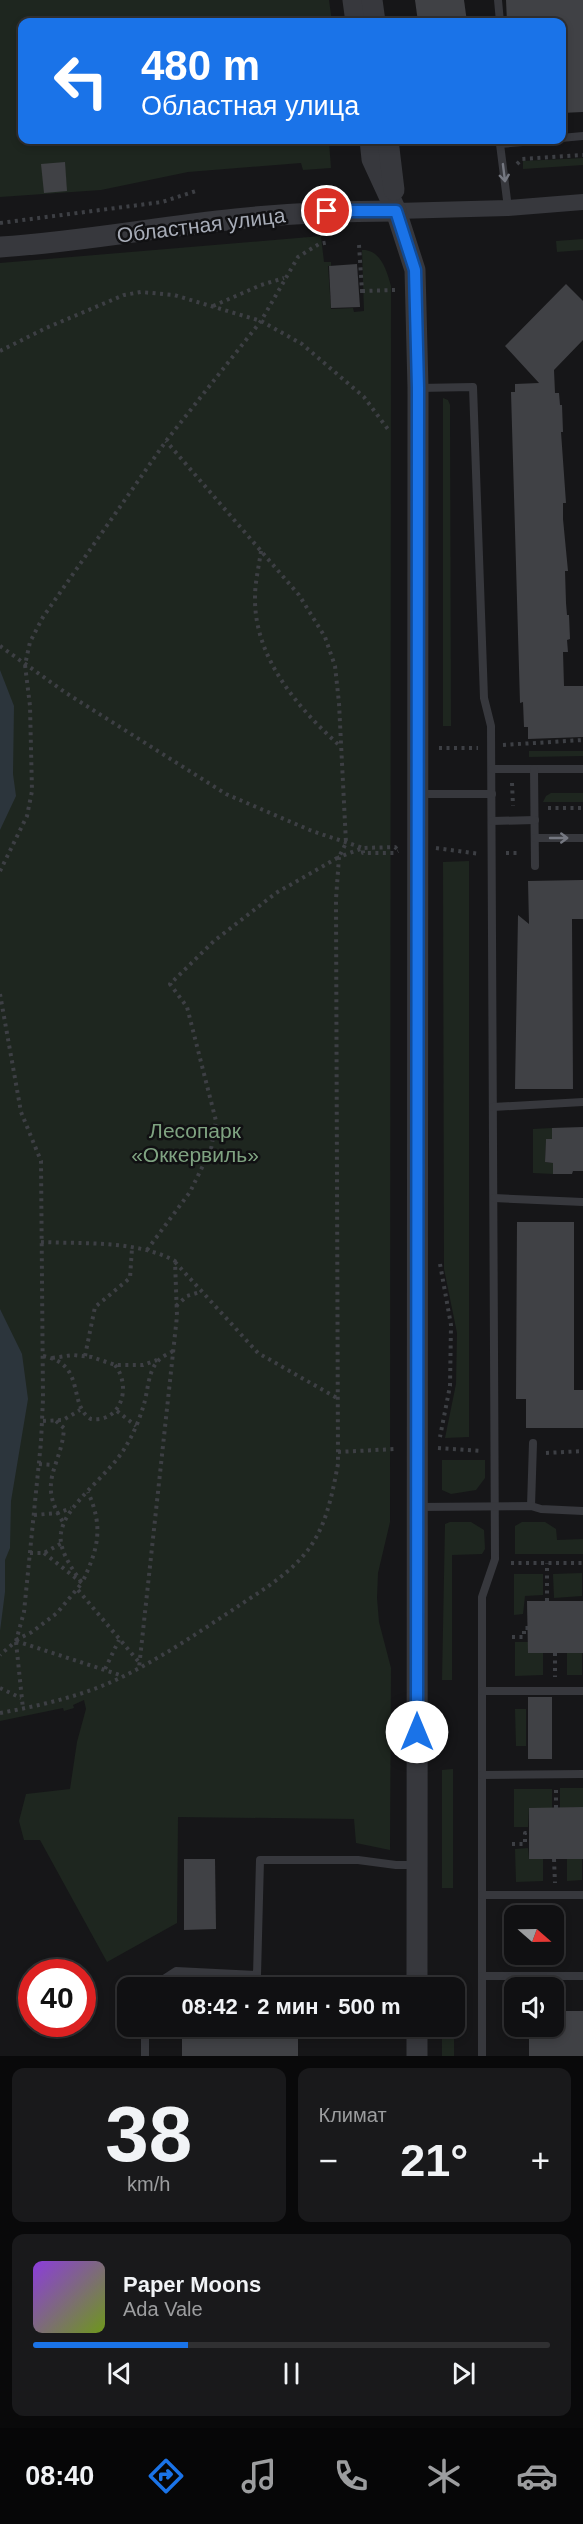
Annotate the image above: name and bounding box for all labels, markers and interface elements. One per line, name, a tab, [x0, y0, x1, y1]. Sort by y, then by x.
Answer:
icon: left	[42, 42, 120, 120]
text: 480 m	[141, 42, 260, 89]
text: Областная улица	[141, 91, 359, 121]
one-way arrow	[499, 163, 510, 183]
pin	[301, 185, 352, 236]
icon: arrive	[310, 194, 343, 227]
street label: Областная улица	[115, 203, 287, 247]
one-way arrow	[549, 832, 569, 844]
park label: Лесопарк «Оккервиль»	[131, 1119, 259, 1166]
position arrow	[385, 1700, 449, 1764]
north arrow	[504, 1905, 564, 1965]
map controls	[504, 1905, 564, 2037]
speed limit sign: 40	[18, 1959, 96, 2037]
button: sound	[504, 1977, 564, 2037]
text: 08:42 · 2 мин · 500 m	[181, 1994, 401, 2019]
text: 38	[105, 2090, 192, 2178]
text: Климат	[319, 2104, 387, 2126]
text: 21°	[400, 2135, 468, 2186]
text: −	[319, 2142, 338, 2179]
text: +	[531, 2142, 550, 2179]
text: km/h	[127, 2173, 170, 2195]
text: Paper Moons	[123, 2272, 261, 2297]
text: Ada Vale	[123, 2298, 203, 2320]
icon: previous	[103, 2357, 136, 2390]
icon: pause	[275, 2357, 308, 2390]
icon: next	[447, 2357, 480, 2390]
icon: directions	[145, 2455, 187, 2497]
icon: music	[238, 2455, 280, 2497]
icon: phone	[330, 2455, 372, 2497]
icon: climate	[423, 2455, 465, 2497]
icon: car	[516, 2455, 558, 2497]
text: 08:40	[25, 2461, 94, 2491]

